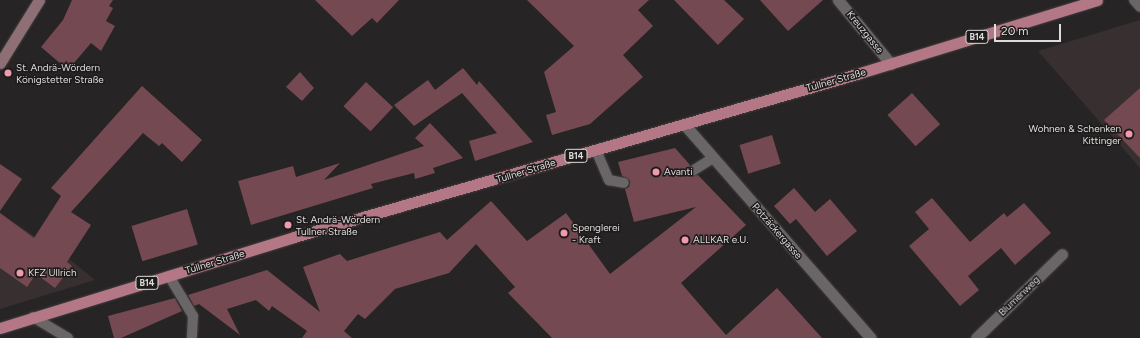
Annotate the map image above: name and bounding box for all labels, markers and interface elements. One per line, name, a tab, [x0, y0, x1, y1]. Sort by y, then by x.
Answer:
street label: Kreuzgasse	[844, 8, 886, 56]
scale bar	[996, 16, 1063, 42]
text: 20 m	[1001, 24, 1029, 38]
road number: B14	[965, 30, 989, 44]
place label: St. Andrä-Wördern Königstetter Straße	[16, 61, 104, 84]
street label: Tullner Straße	[805, 66, 867, 94]
marker: St. Andrä-Wördern Königstetter Straße	[3, 68, 13, 78]
place label: Wohnen & Schenken Kittinger	[1028, 122, 1121, 146]
marker: Wohnen & Schenken Kittinger	[1124, 129, 1134, 139]
road number: B14	[564, 149, 588, 163]
street label: Tullner Straße	[495, 156, 557, 186]
place label: Avanti	[664, 166, 693, 178]
marker: Avanti	[651, 167, 661, 177]
street label: Potzäckergasse	[750, 201, 804, 261]
place label: St. Andrä-Wördern Tullner Straße	[296, 213, 380, 236]
marker: St. Andrä-Wördern Tullner Straße	[283, 220, 293, 230]
place label: Spenglerei - Kraft	[572, 221, 620, 244]
marker: Spenglerei - Kraft	[559, 228, 569, 238]
place label: ALLKAR e.U.	[693, 234, 748, 246]
marker: ALLKAR e.U.	[680, 235, 690, 245]
street label: Tullner Straße	[184, 247, 246, 277]
place label: KFZ Ullrich	[28, 267, 77, 279]
marker: KFZ Ullrich	[15, 268, 25, 278]
street label: Blumenweg	[996, 273, 1042, 319]
road number: B14	[135, 276, 159, 290]

